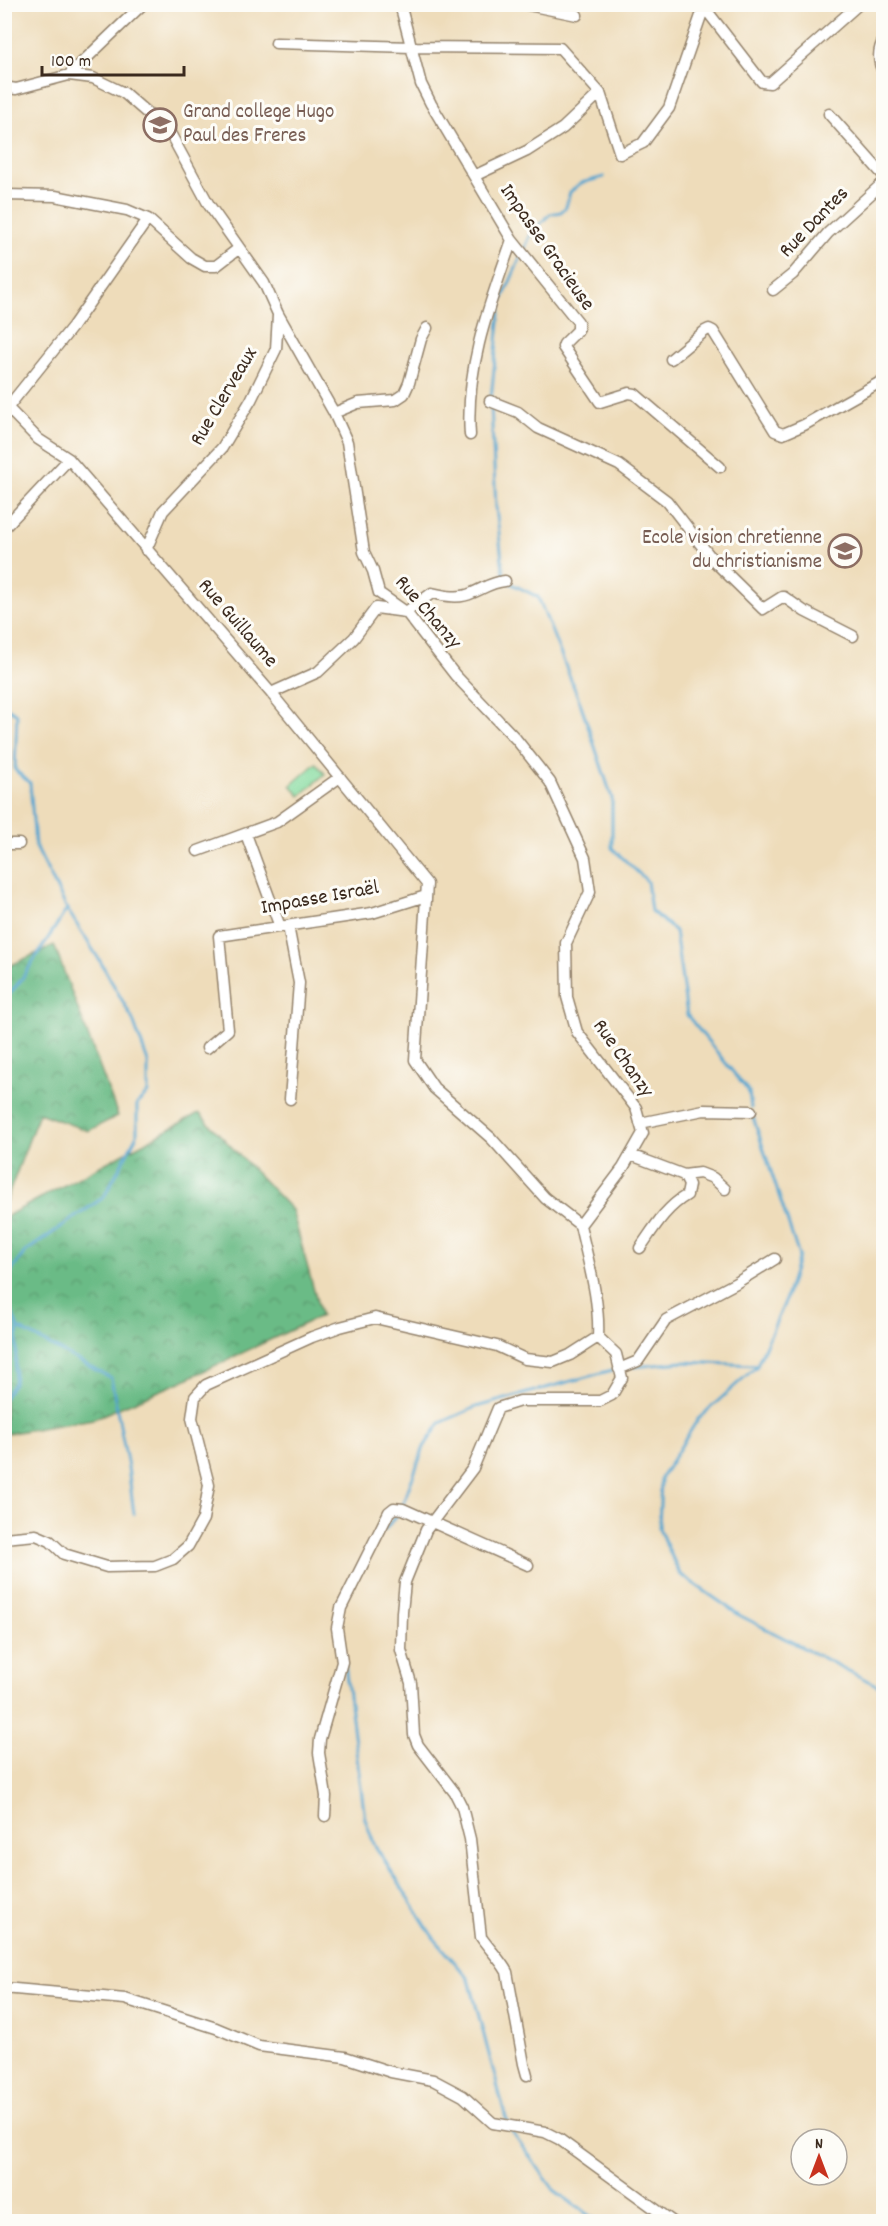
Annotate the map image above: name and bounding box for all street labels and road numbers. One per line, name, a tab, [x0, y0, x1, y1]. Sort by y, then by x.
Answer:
street label: Impasse Gracieuse	[491, 178, 601, 318]
street label: Rue Dantes	[773, 180, 857, 266]
street label: Rue Clerveaux	[184, 342, 266, 452]
street label: Rue Chanzy	[386, 569, 468, 657]
street label: Rue Guillaume	[190, 573, 284, 675]
street label: Impasse Israël	[259, 874, 381, 924]
street label: Rue Chanzy	[584, 1014, 660, 1105]

